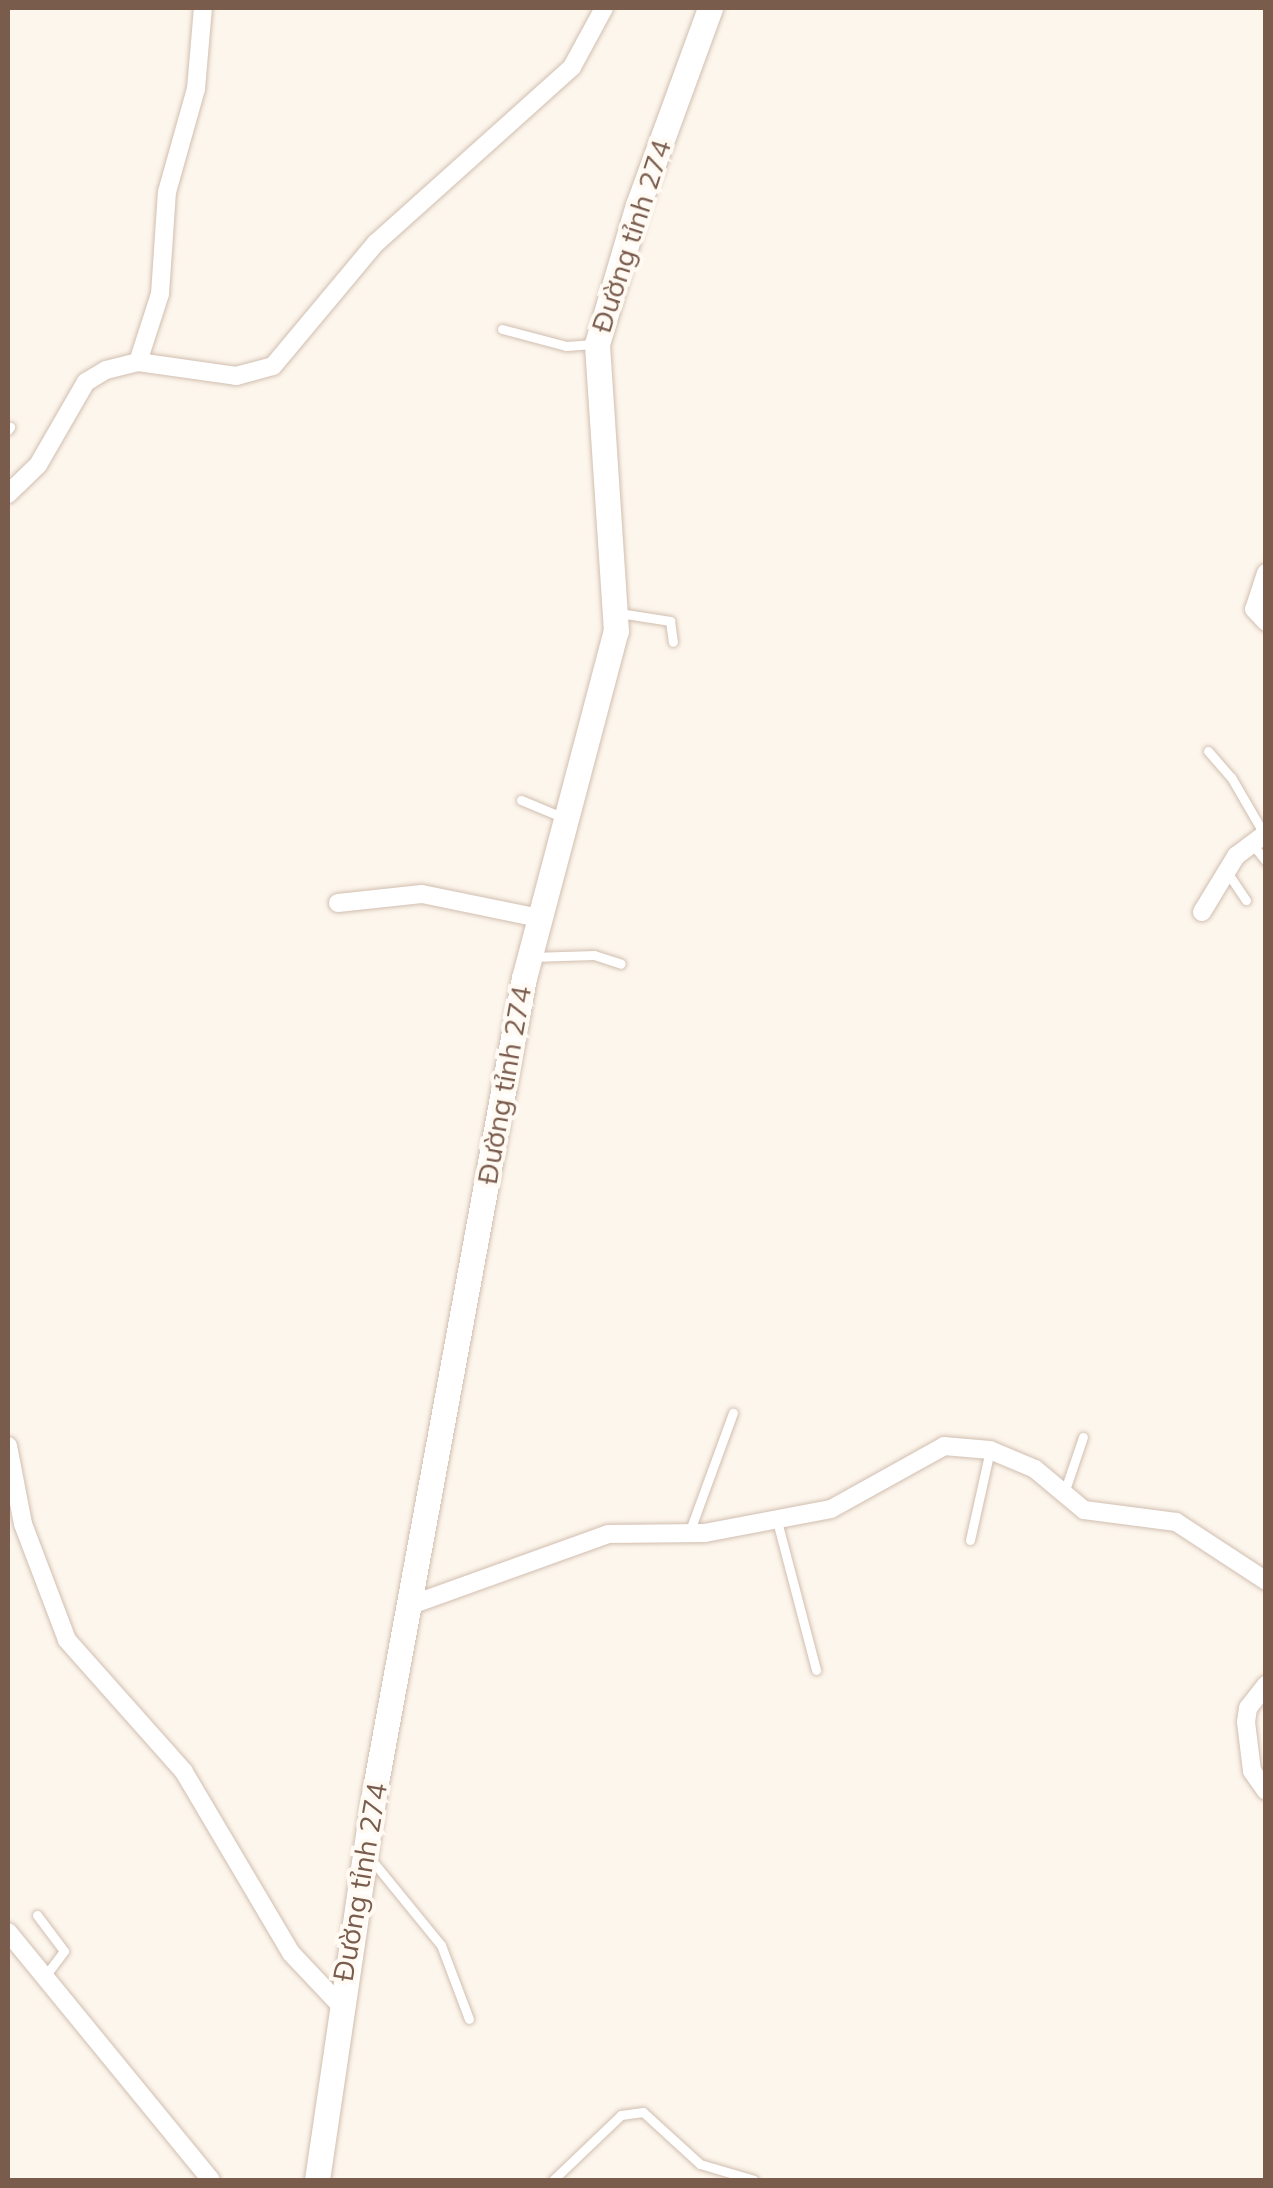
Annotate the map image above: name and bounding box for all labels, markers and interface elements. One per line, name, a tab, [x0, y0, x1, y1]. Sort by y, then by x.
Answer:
street label: Đường tỉnh 274	[584, 135, 678, 337]
street label: Đường tỉnh 274	[470, 983, 538, 1187]
street label: Đường tỉnh 274	[326, 1780, 394, 1984]

